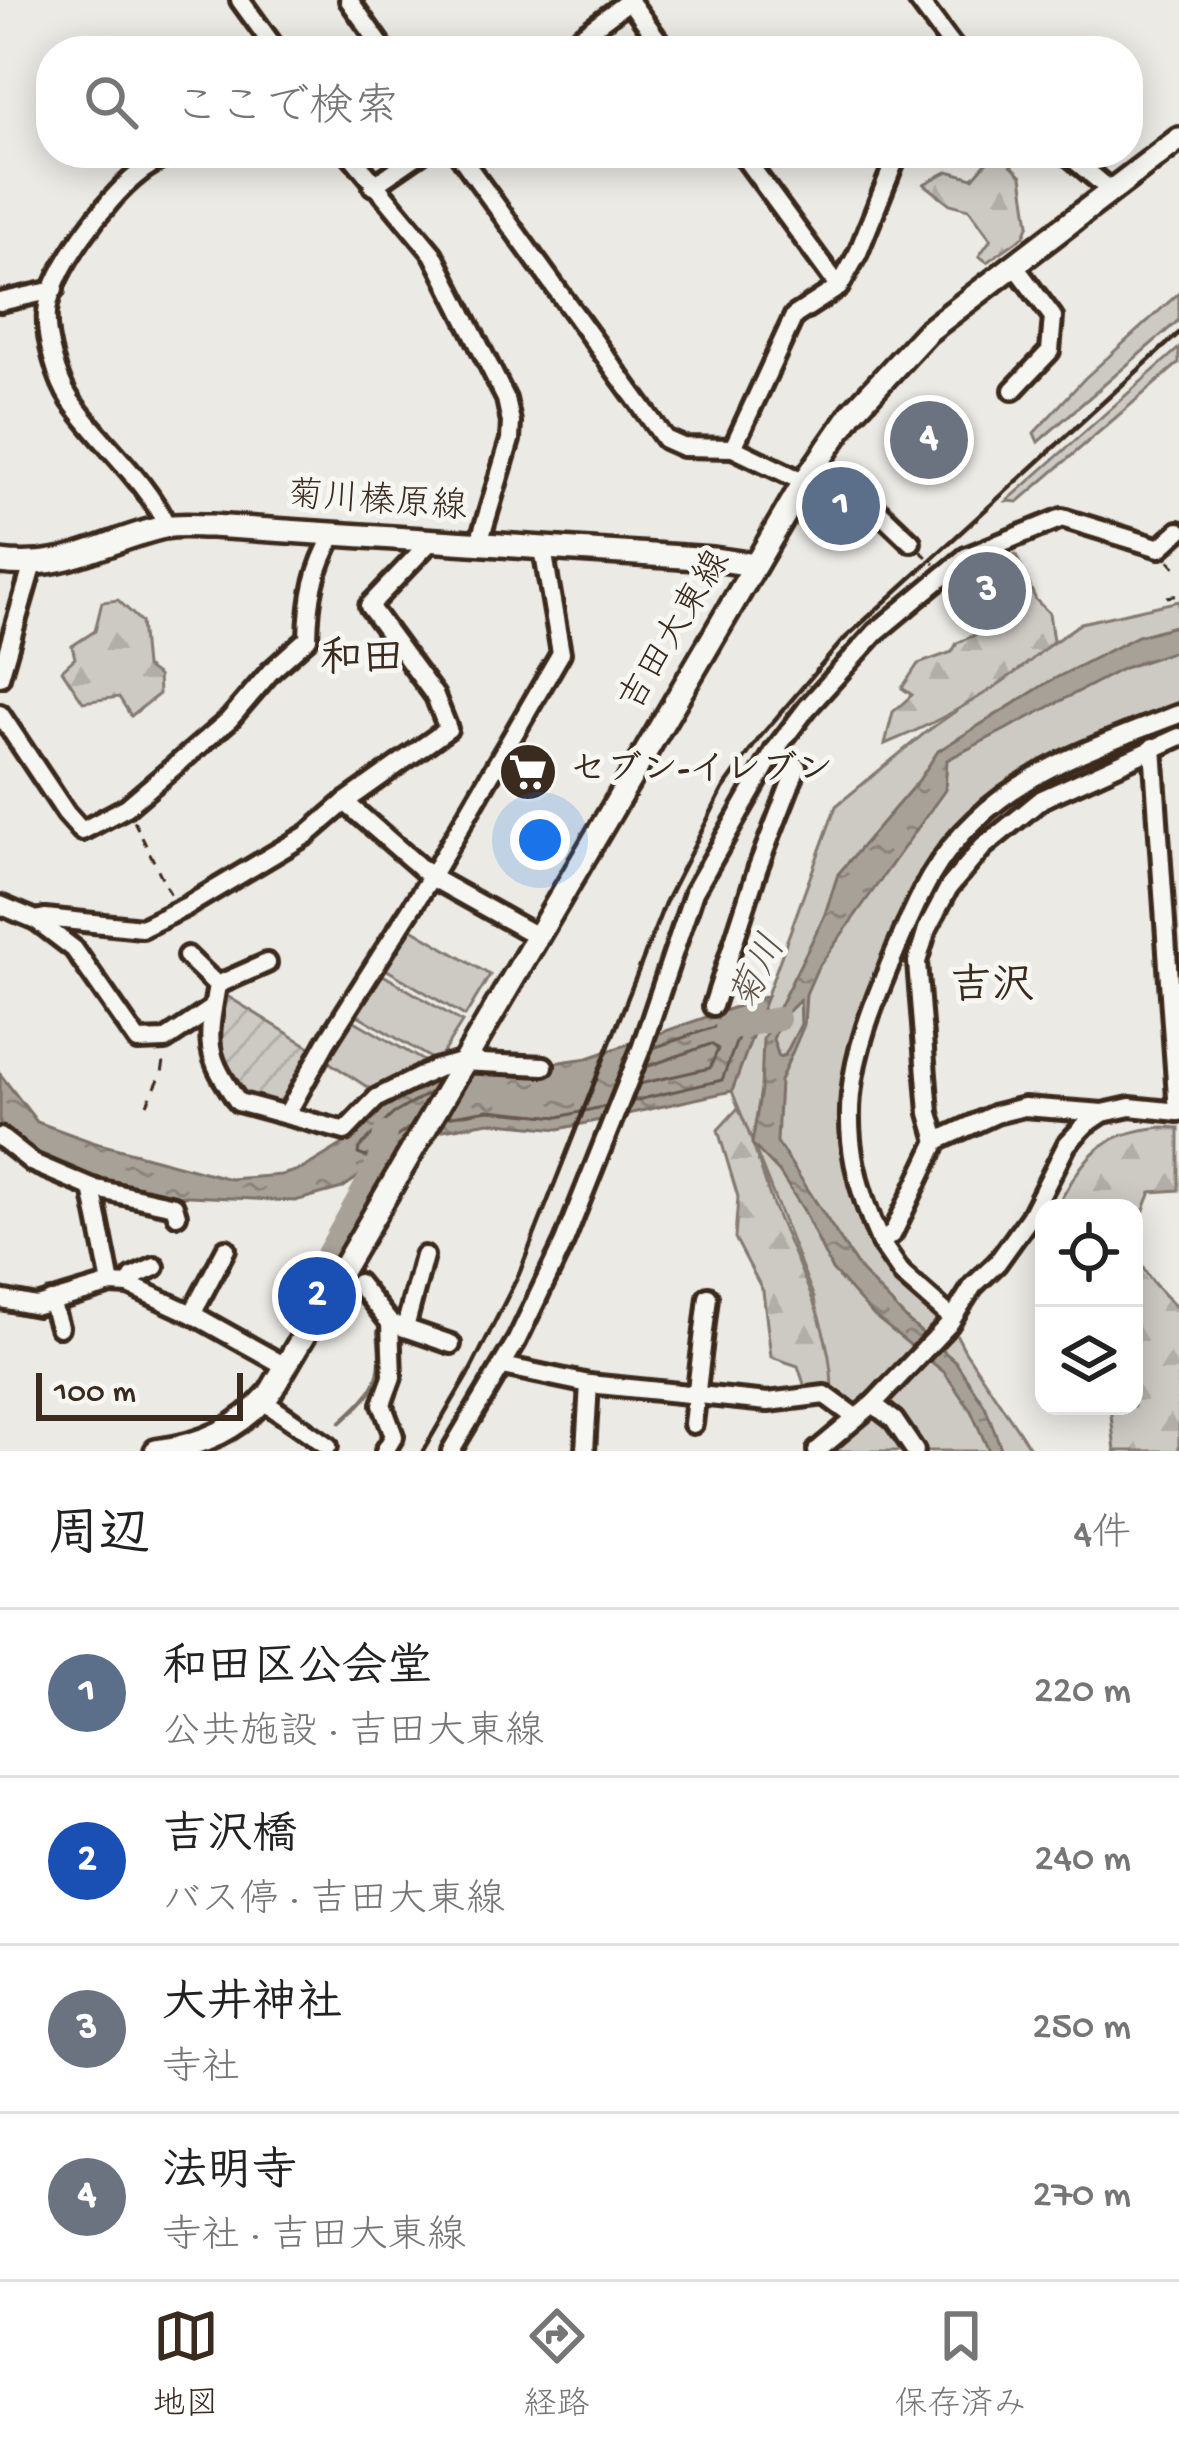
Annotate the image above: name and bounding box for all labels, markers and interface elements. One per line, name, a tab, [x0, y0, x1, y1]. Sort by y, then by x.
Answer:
search box	[36, 36, 1143, 168]
icon: search	[78, 69, 144, 135]
text: ここで検索	[174, 84, 399, 137]
pin: 4	[890, 395, 968, 485]
pin: 1	[802, 461, 880, 551]
street label: 菊川榛原線	[286, 474, 468, 532]
street label: 吉田大東線	[610, 543, 742, 720]
pin: 3	[948, 546, 1026, 636]
district label: 和田	[320, 635, 404, 687]
supermarket icon: セブン-イレブン	[497, 741, 559, 803]
place label: セブン-イレブン	[570, 750, 833, 794]
your location	[510, 810, 570, 870]
water label: 菊川	[721, 928, 799, 1019]
district label: 吉沢	[950, 963, 1034, 1014]
map controls	[1035, 1199, 1143, 1415]
button: locate	[1035, 1199, 1143, 1307]
pin: 2	[278, 1251, 356, 1341]
button: layers	[1035, 1307, 1143, 1415]
scale bar	[36, 1367, 243, 1420]
text: 100 m	[54, 1375, 136, 1413]
text: 周辺	[48, 1509, 150, 1569]
text: 4件	[1074, 1514, 1131, 1560]
text: 和田区公会堂	[162, 1644, 432, 1697]
text: 1	[79, 1670, 95, 1716]
text: 220 m	[1034, 1670, 1131, 1716]
text: 公共施設 · 吉田大東線	[162, 1712, 544, 1758]
text: 吉沢橋	[162, 1812, 297, 1865]
text: 2	[77, 1838, 97, 1884]
text: 240 m	[1034, 1838, 1131, 1884]
text: バス停 · 吉田大東線	[162, 1880, 505, 1926]
text: 大井神社	[162, 1980, 342, 2033]
text: 3	[77, 2006, 97, 2052]
text: 250 m	[1032, 2006, 1131, 2052]
text: 寺社	[162, 2048, 240, 2094]
text: 法明寺	[162, 2148, 297, 2201]
text: 4	[78, 2174, 96, 2220]
text: 270 m	[1033, 2174, 1131, 2220]
text: 寺社 · 吉田大東線	[162, 2216, 466, 2262]
tab: 地図	[153, 2303, 219, 2426]
tab: 経路	[524, 2303, 590, 2426]
tab: 保存済み	[895, 2303, 1027, 2426]

